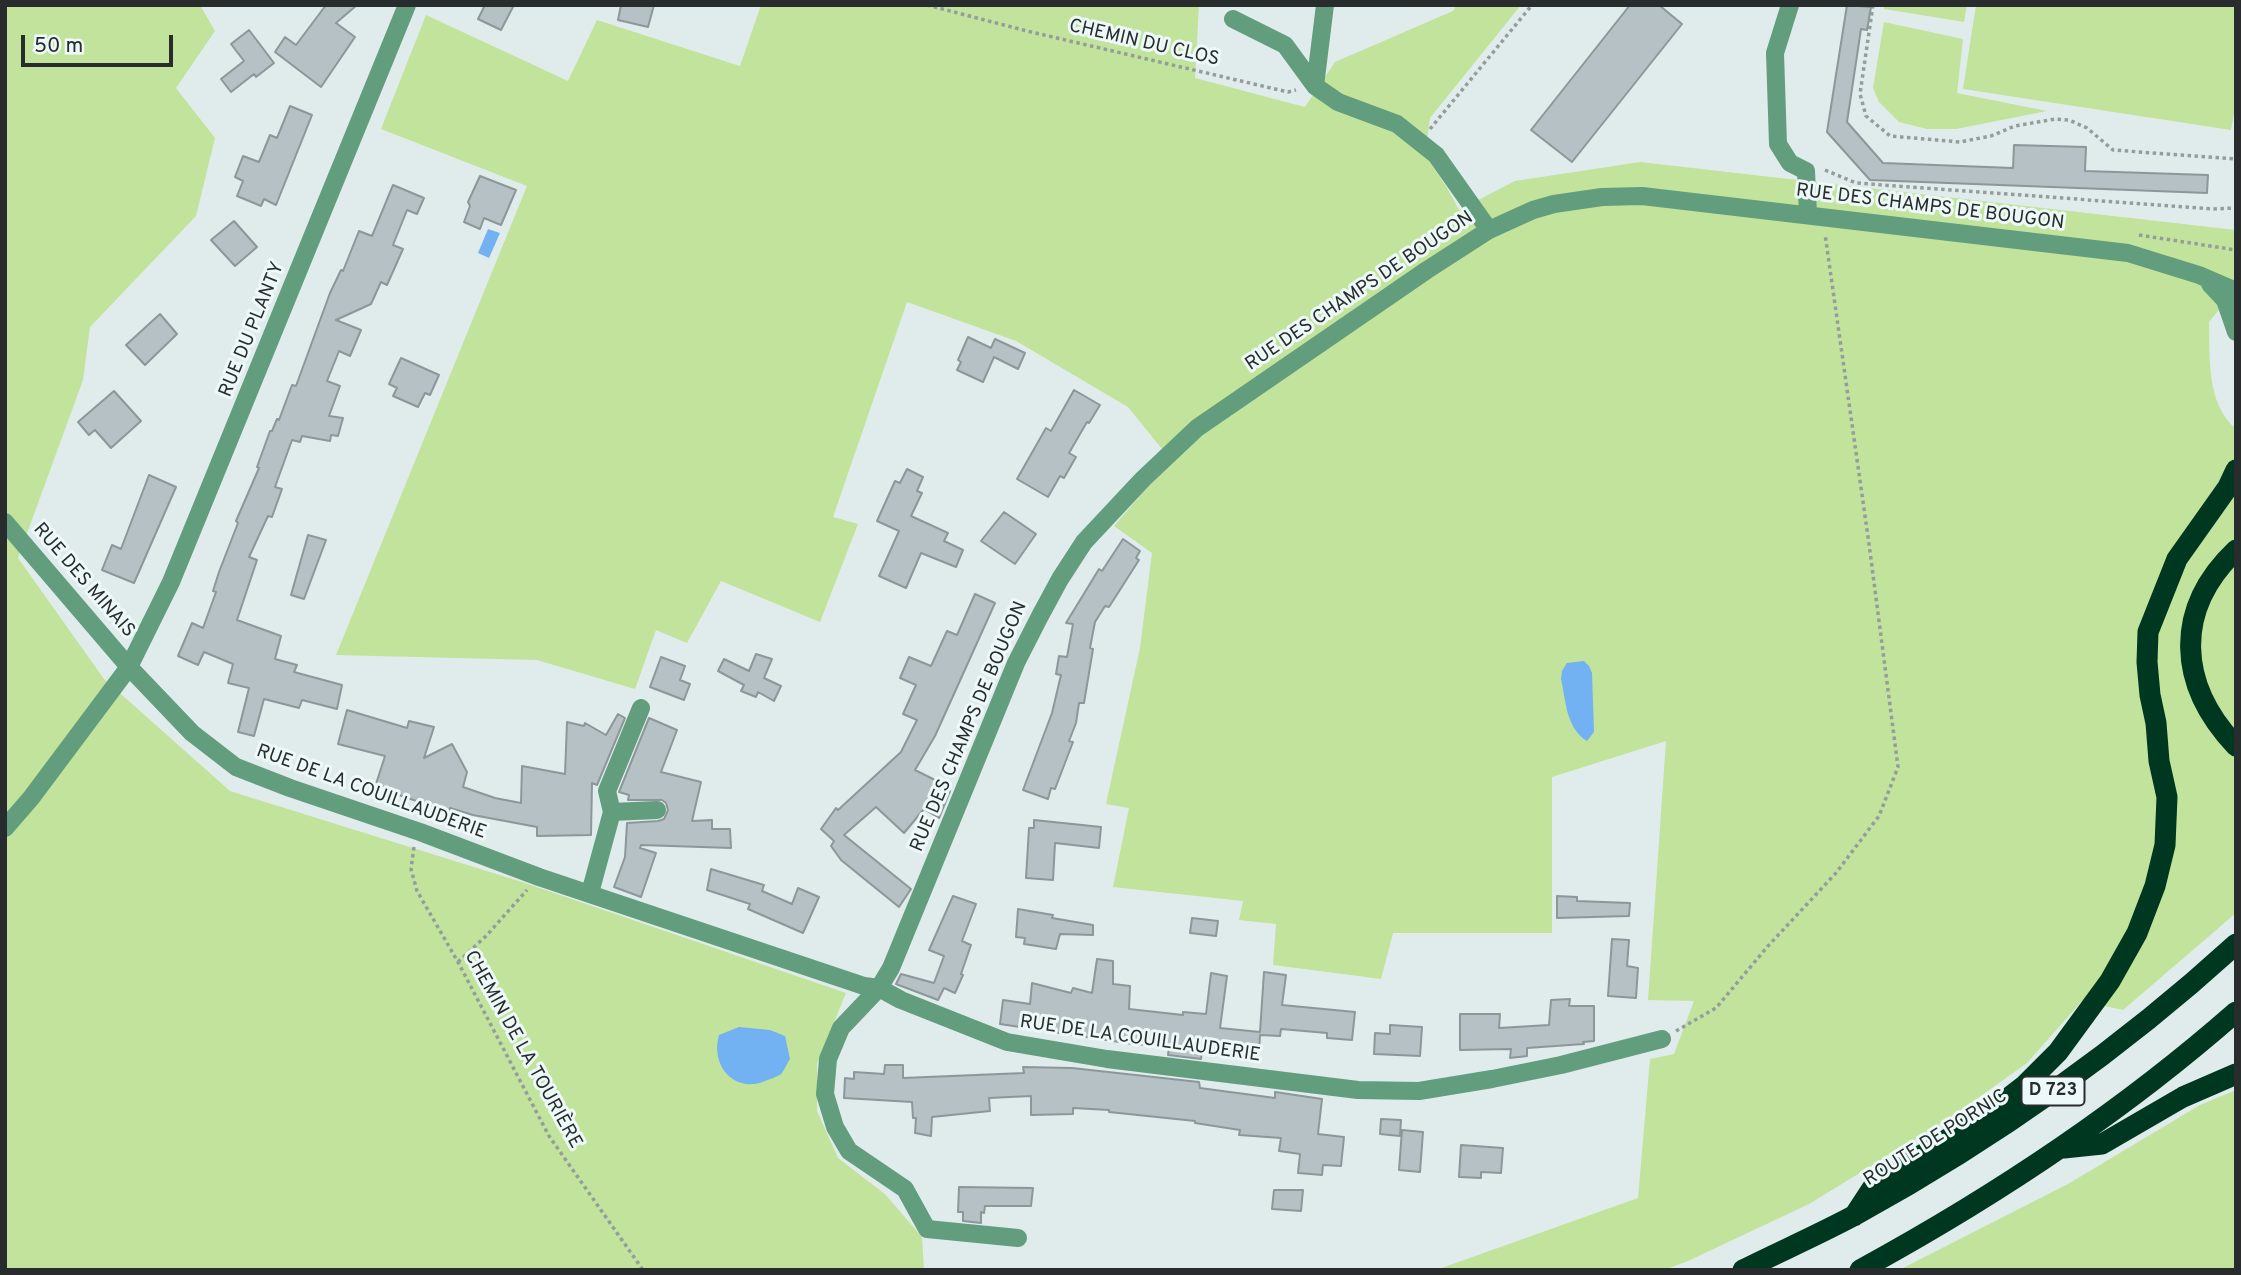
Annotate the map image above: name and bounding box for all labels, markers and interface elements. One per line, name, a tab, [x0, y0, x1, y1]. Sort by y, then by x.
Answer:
street label: CHEMIN DU CLOS	[1067, 16, 1221, 72]
scale bar	[24, 21, 177, 65]
text: 50 m	[34, 33, 83, 60]
street label: RUE DES CHAMPS DE BOUGON	[1795, 180, 2065, 236]
street label: RUE DES CHAMPS DE BOUGON	[1242, 207, 1478, 377]
street label: RUE DU PLANTY	[215, 259, 291, 401]
street label: RUE DES MINAIS	[27, 519, 139, 643]
street label: RUE DES CHAMPS DE BOUGON	[907, 598, 1033, 856]
street label: RUE DE LA COUILLAUDERIE	[253, 741, 489, 845]
street label: CHEMIN DE LA TOURIÈRE	[458, 947, 586, 1153]
street label: RUE DE LA COUILLAUDERIE	[1018, 1012, 1262, 1068]
road number: D 723	[2022, 1076, 2084, 1106]
street label: ROUTE DE PORNIC	[1860, 1086, 2012, 1192]

